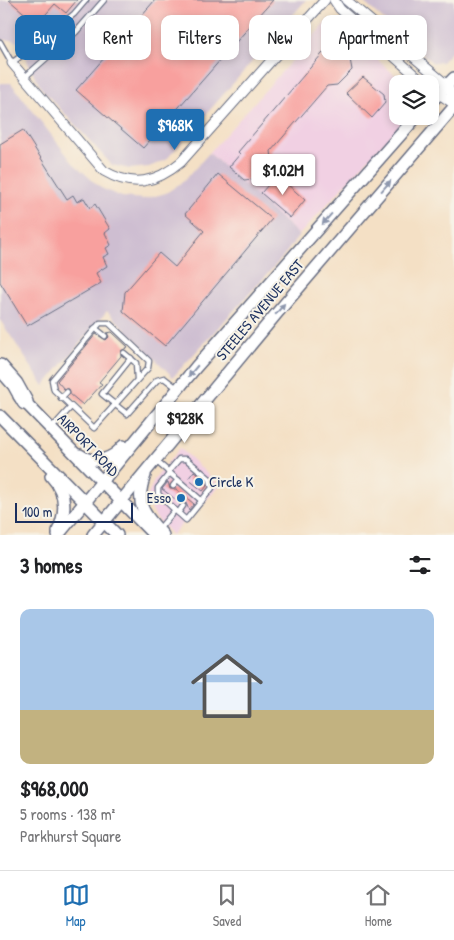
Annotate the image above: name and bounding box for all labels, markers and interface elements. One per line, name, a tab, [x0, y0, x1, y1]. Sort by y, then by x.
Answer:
chip: Buy	[15, 15, 75, 60]
chip: Rent	[85, 15, 151, 60]
chip: Filters	[161, 15, 239, 60]
chip: New	[249, 15, 311, 60]
chip: Apartment	[321, 15, 427, 60]
map controls	[389, 75, 439, 125]
button: layers	[389, 75, 439, 125]
pin: $968K	[140, 108, 210, 151]
text: $968K	[157, 114, 193, 136]
pin: $1.02M	[242, 154, 324, 196]
text: $1.02M	[262, 159, 304, 181]
one-way arrow	[381, 180, 392, 193]
one-way arrow	[321, 212, 333, 224]
street label: STEELES AVENUE EAST	[211, 254, 309, 365]
one-way arrow	[274, 304, 286, 316]
one-way arrow	[187, 364, 198, 377]
pin: $928K	[150, 402, 220, 444]
text: $928K	[167, 407, 203, 429]
street label: AIRPORT ROAD	[53, 409, 124, 481]
place label: Circle K	[209, 471, 254, 492]
marker: Circle K	[193, 476, 205, 488]
place label: Esso	[147, 487, 171, 508]
marker: Esso	[175, 492, 187, 504]
scale bar	[15, 500, 132, 523]
text: 100 m	[22, 502, 52, 521]
text: 3 homes	[20, 551, 82, 580]
icon: filters	[406, 551, 434, 579]
icon: home	[182, 641, 272, 731]
text: $968,000	[20, 774, 88, 803]
text: 5 rooms · 138 m²	[20, 803, 115, 825]
text: Parkhurst Square	[20, 825, 121, 847]
tab: Map	[62, 881, 90, 930]
tab: Saved	[213, 881, 241, 930]
tab: Home	[364, 881, 392, 930]

